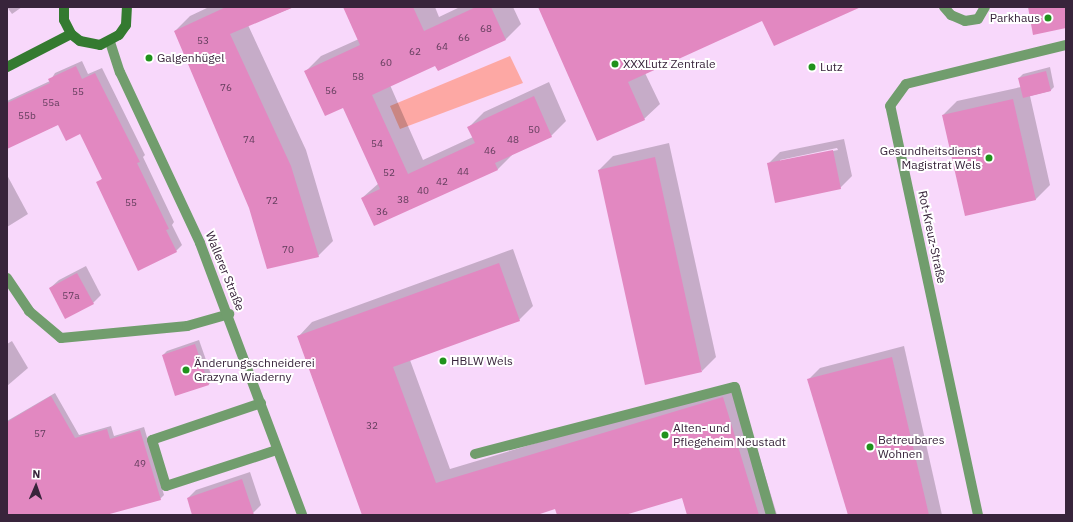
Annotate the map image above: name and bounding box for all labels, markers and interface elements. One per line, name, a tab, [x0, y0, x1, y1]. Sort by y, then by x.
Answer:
place label: Parkhaus	[990, 11, 1040, 25]
marker: Parkhaus	[1043, 13, 1053, 23]
house number: 68	[480, 23, 492, 35]
house number: 66	[458, 32, 470, 44]
house number: 53	[197, 35, 209, 47]
house number: 64	[436, 41, 448, 53]
house number: 62	[409, 46, 421, 58]
place label: Galgenhügel	[157, 51, 224, 65]
marker: Galgenhügel	[144, 53, 154, 63]
house number: 60	[380, 57, 392, 69]
place label: XXXLutz Zentrale	[623, 57, 716, 71]
marker: XXXLutz Zentrale	[610, 59, 620, 69]
place label: Lutz	[820, 60, 842, 74]
marker: Lutz	[807, 62, 817, 72]
house number: 58	[352, 71, 364, 83]
house number: 76	[220, 82, 232, 94]
house number: 56	[325, 85, 337, 97]
house number: 55	[72, 86, 84, 98]
house number: 55a	[42, 97, 60, 109]
house number: 55b	[18, 110, 36, 122]
house number: 50	[528, 124, 540, 136]
house number: 74	[243, 134, 255, 146]
house number: 48	[507, 134, 519, 146]
house number: 54	[371, 138, 383, 150]
place label: Gesundheitsdienst Magistrat Wels	[880, 144, 981, 172]
house number: 46	[484, 145, 496, 157]
marker: Gesundheitsdienst Magistrat Wels	[984, 153, 994, 163]
house number: 44	[457, 166, 469, 178]
house number: 52	[383, 167, 395, 179]
house number: 42	[436, 176, 448, 188]
house number: 40	[417, 185, 429, 197]
street label: Rot-Kreuz-Straße	[915, 189, 949, 285]
house number: 38	[397, 194, 409, 206]
house number: 72	[266, 195, 278, 207]
house number: 55	[125, 197, 137, 209]
house number: 36	[376, 206, 388, 218]
street label: Wallerer Straße	[203, 229, 247, 313]
house number: 70	[282, 244, 294, 256]
house number: 57a	[62, 290, 80, 302]
place label: HBLW Wels	[451, 354, 513, 368]
place label: Änderungsschneiderei Grazyna Wiaderny	[194, 356, 315, 384]
marker: HBLW Wels	[438, 356, 448, 366]
marker: Änderungsschneiderei Grazyna Wiaderny	[181, 365, 191, 375]
house number: 32	[366, 420, 378, 432]
place label: Alten- und Pflegeheim Neustadt	[673, 421, 786, 449]
house number: 57	[34, 428, 46, 440]
marker: Alten- und Pflegeheim Neustadt	[660, 430, 670, 440]
place label: Betreubares Wohnen	[878, 433, 945, 461]
marker: Betreubares Wohnen	[865, 442, 875, 452]
house number: 49	[134, 458, 146, 470]
north arrow	[16, 466, 56, 506]
text: N	[32, 467, 41, 481]

